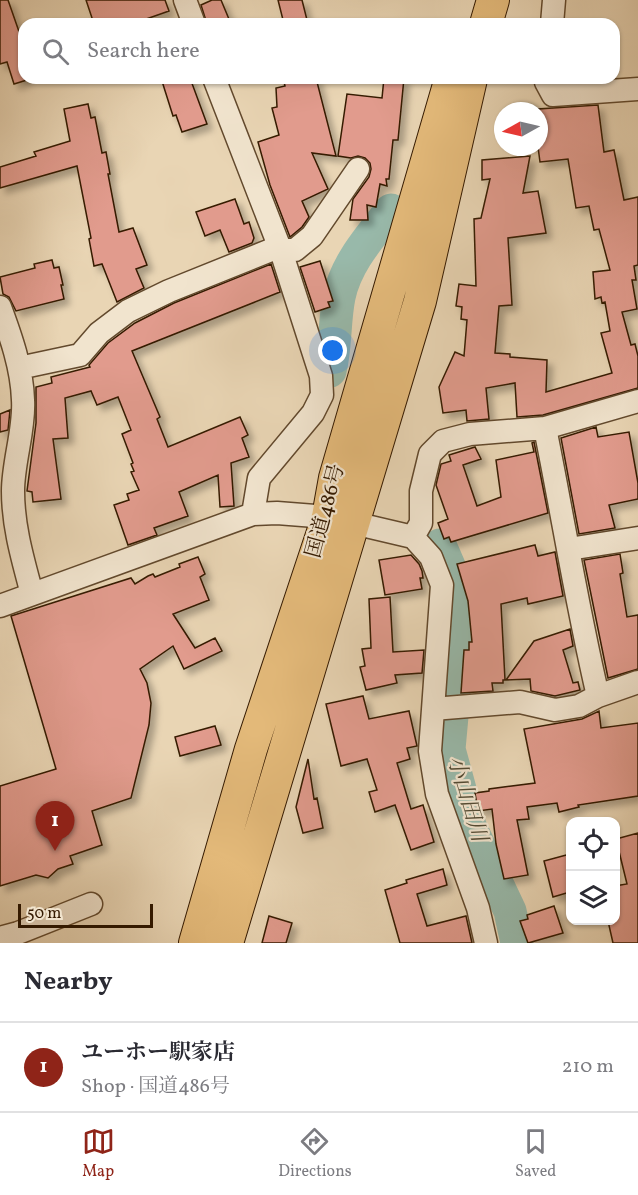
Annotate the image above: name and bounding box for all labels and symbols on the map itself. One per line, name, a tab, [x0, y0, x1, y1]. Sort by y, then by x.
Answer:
north arrow	[494, 102, 548, 156]
your location	[318, 336, 347, 365]
street label: 国道486号	[300, 461, 352, 561]
water label: 小山田川	[438, 752, 494, 848]
pin: 1	[36, 802, 74, 851]
scale bar	[18, 901, 153, 928]

